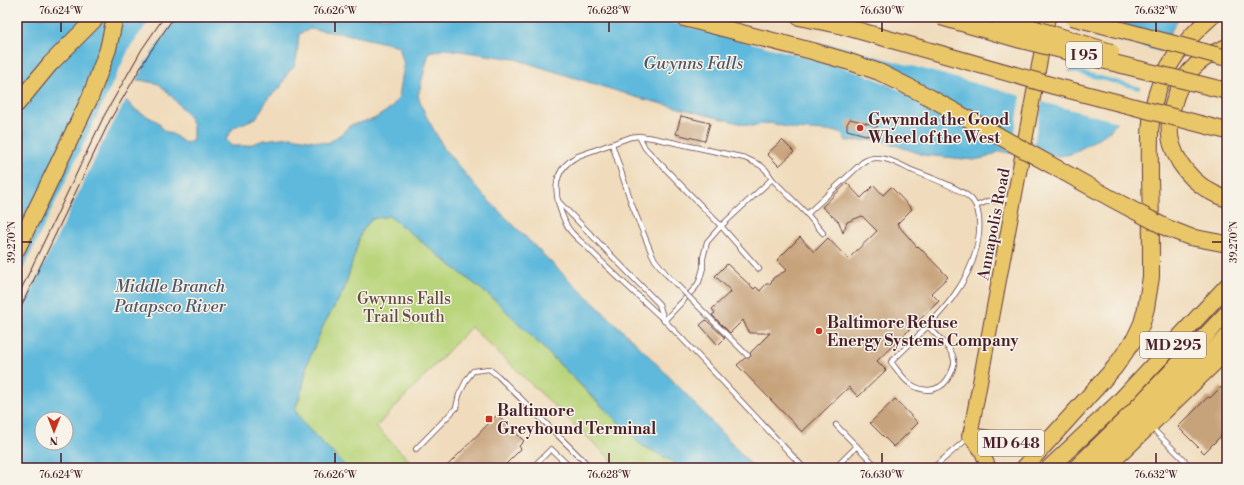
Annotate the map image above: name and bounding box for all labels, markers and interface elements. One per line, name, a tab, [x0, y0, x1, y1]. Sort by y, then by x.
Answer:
text: 76.624°W	[39, 5, 84, 17]
text: 76.626°W	[313, 5, 358, 17]
text: 76.628°W	[587, 5, 632, 17]
text: 76.630°W	[860, 5, 905, 17]
text: 76.632°W	[1134, 5, 1178, 17]
road number: I 95	[1066, 42, 1102, 68]
water label: Gwynns Falls	[643, 53, 743, 75]
place label: Gwynnda the Good Wheel of the West	[867, 110, 1009, 148]
marker: Gwynnda the Good Wheel of the West	[855, 123, 865, 133]
street label: Annapolis Road	[973, 166, 1015, 283]
text: 39.270°N	[6, 220, 18, 263]
text: 39.270°N	[1228, 220, 1240, 263]
water label: Middle Branch Patapsco River	[113, 276, 226, 318]
park label: Gwynns Falls Trail South	[357, 289, 451, 327]
place label: Baltimore Refuse Energy Systems Company	[827, 313, 1020, 351]
marker: Baltimore Refuse Energy Systems Company	[814, 326, 824, 336]
road number: MD 295	[1140, 332, 1206, 358]
place label: Baltimore Greyhound Terminal	[497, 401, 657, 439]
north arrow	[34, 411, 74, 451]
marker: Baltimore Greyhound Terminal	[484, 414, 494, 424]
road number: MD 648	[978, 430, 1044, 456]
text: N	[49, 433, 58, 447]
text: 76.624°W	[39, 469, 84, 481]
text: 76.626°W	[313, 469, 358, 481]
text: 76.628°W	[587, 469, 632, 481]
text: 76.630°W	[860, 469, 905, 481]
text: 76.632°W	[1134, 469, 1178, 481]

